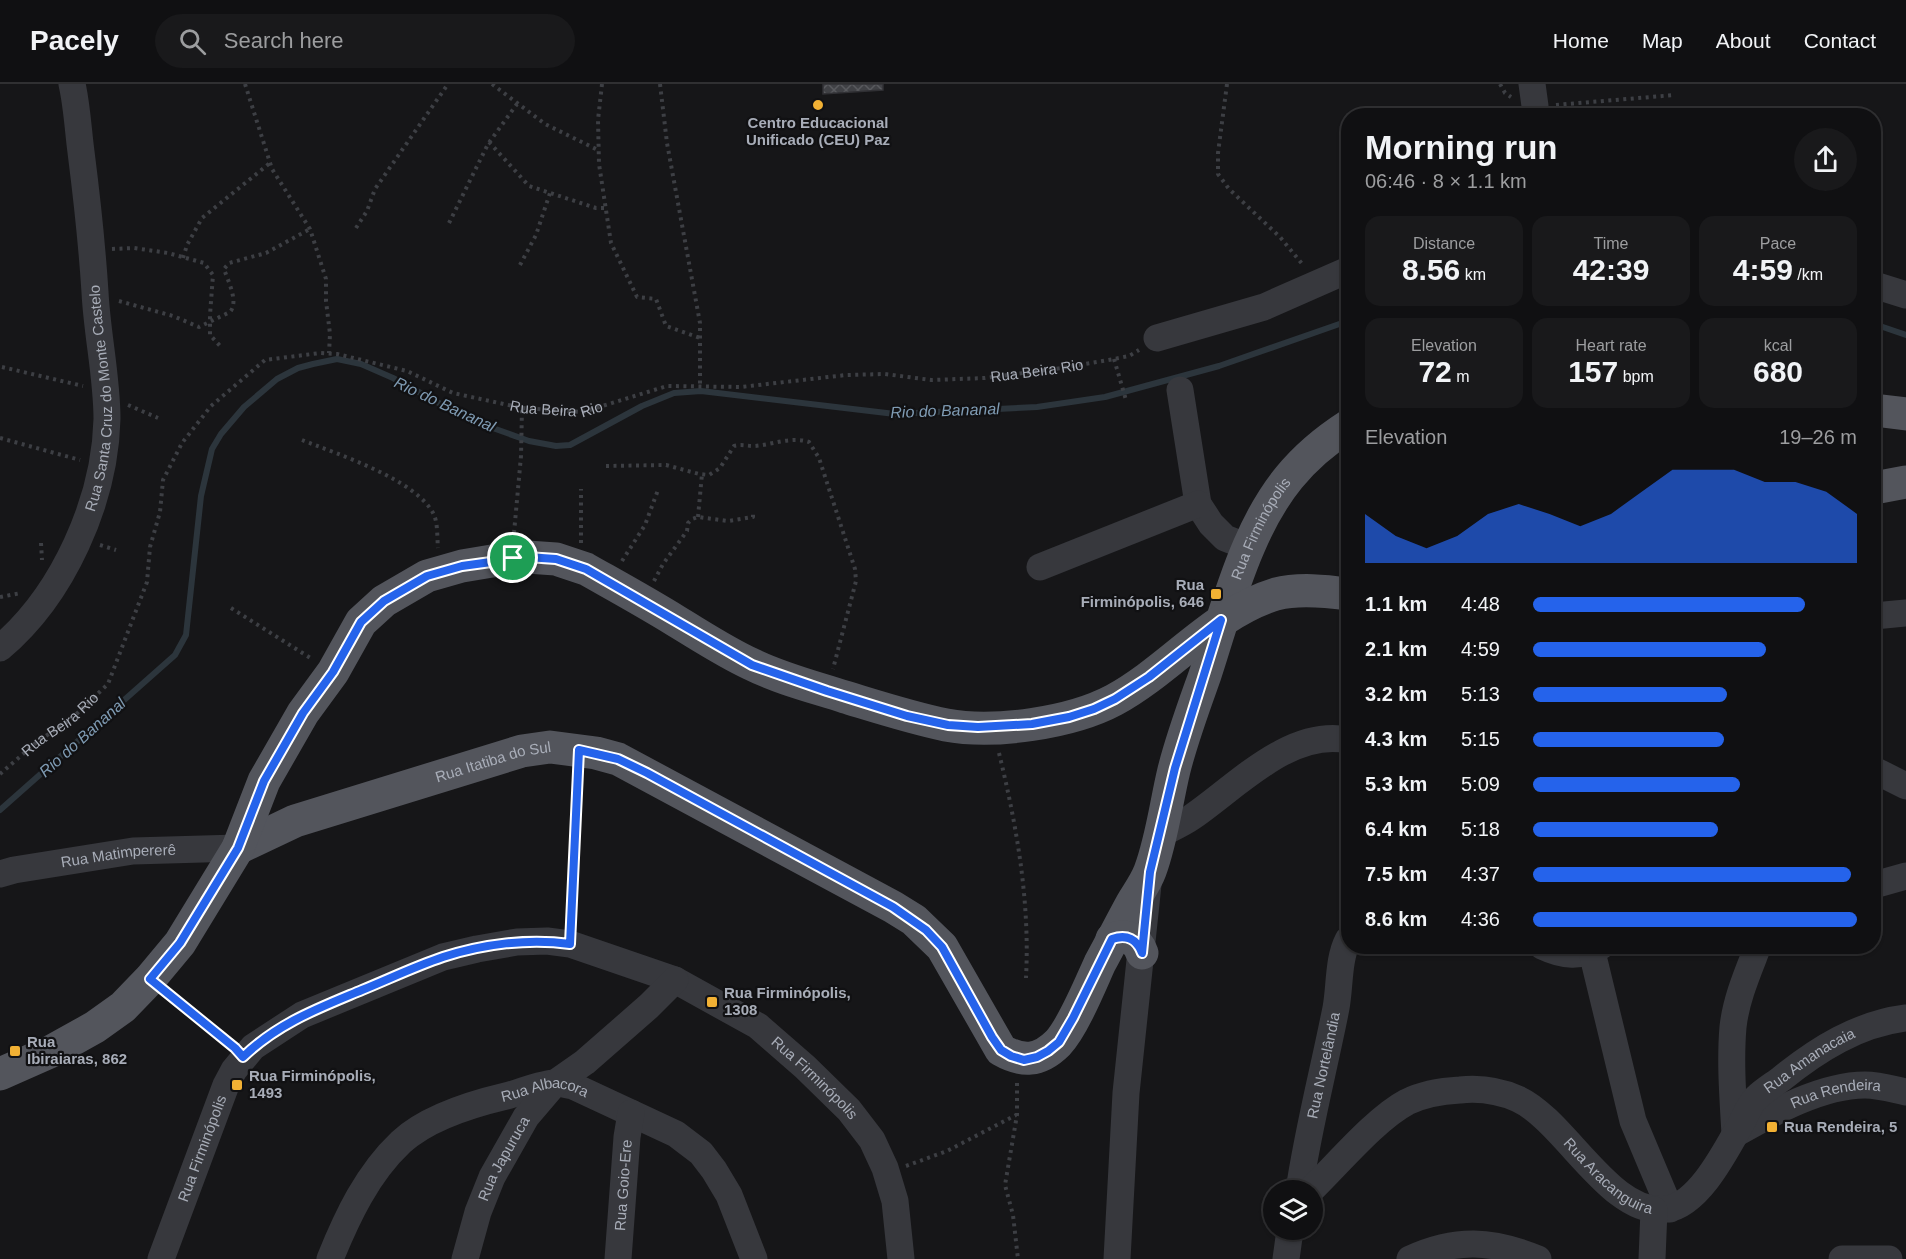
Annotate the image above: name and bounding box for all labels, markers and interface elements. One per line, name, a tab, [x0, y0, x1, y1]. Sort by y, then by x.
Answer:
search box	[155, 14, 575, 68]
text: Pacely	[30, 25, 119, 56]
icon: search	[176, 25, 209, 58]
text: Search here	[224, 28, 344, 53]
text: Home	[1553, 29, 1609, 52]
text: Map	[1642, 29, 1683, 52]
text: About	[1716, 29, 1771, 52]
text: Contact	[1804, 29, 1876, 52]
marker: Centro Educacional Unificado (CEU) Paz	[811, 98, 825, 112]
place label: Centro Educacional Unificado (CEU) Paz	[746, 114, 890, 148]
button: share	[1794, 128, 1857, 191]
text: Morning run	[1365, 129, 1557, 166]
text: 06:46 · 8 × 1.1 km	[1365, 170, 1527, 192]
text: Distance	[1413, 235, 1475, 252]
text: Time	[1594, 235, 1628, 252]
text: Pace	[1760, 235, 1796, 252]
text: 8.56	[1402, 253, 1460, 286]
text: 42:39	[1573, 253, 1649, 286]
text: 4:59	[1733, 253, 1793, 286]
text: km	[1460, 266, 1486, 283]
text: /km	[1793, 266, 1823, 283]
street label: Rua Santa Cruz do Monte Castelo	[81, 284, 115, 513]
text: Elevation	[1411, 337, 1477, 354]
text: Heart rate	[1575, 337, 1647, 354]
text: kcal	[1764, 337, 1792, 354]
street label: Rua Beira Rio	[989, 355, 1084, 385]
text: 72	[1418, 355, 1452, 388]
text: 157	[1568, 355, 1618, 388]
text: 680	[1753, 355, 1803, 388]
text: m	[1452, 368, 1470, 385]
text: bpm	[1618, 368, 1654, 385]
water label: Rio do Bananal	[392, 374, 498, 435]
street label: Rua Beira Rio	[508, 397, 605, 420]
water label: Rio do Bananal	[890, 400, 1000, 421]
text: Elevation	[1365, 426, 1447, 448]
text: 19–26 m	[1779, 426, 1857, 448]
street label: Rua Firminópolis	[1227, 474, 1294, 582]
pin	[487, 532, 538, 583]
icon: arrive	[496, 541, 529, 574]
place label: Rua Firminópolis, 646	[1081, 576, 1205, 610]
marker: Rua Firminópolis, 646	[1209, 587, 1223, 601]
text: 1.1 km	[1365, 593, 1427, 615]
text: 4:48	[1461, 593, 1500, 615]
text: 2.1 km	[1365, 638, 1427, 660]
text: 4:59	[1461, 638, 1500, 660]
text: 3.2 km	[1365, 683, 1427, 705]
text: 5:13	[1461, 683, 1500, 705]
street label: Rua Beira Rio	[18, 689, 102, 760]
water label: Rio do Bananal	[36, 694, 129, 780]
text: 4.3 km	[1365, 728, 1427, 750]
text: 5:15	[1461, 728, 1500, 750]
street label: Rua Itatiba do Sul	[433, 738, 552, 785]
text: 5.3 km	[1365, 773, 1427, 795]
text: 5:09	[1461, 773, 1500, 795]
text: 6.4 km	[1365, 818, 1427, 840]
text: 5:18	[1461, 818, 1500, 840]
street label: Rua Matimpererê	[59, 841, 176, 870]
text: 7.5 km	[1365, 863, 1427, 885]
text: 4:37	[1461, 863, 1500, 885]
text: 8.6 km	[1365, 908, 1427, 930]
text: 4:36	[1461, 908, 1500, 930]
place label: Rua Firminópolis, 1308	[724, 984, 851, 1018]
marker: Rua Firminópolis, 1308	[705, 995, 719, 1009]
street label: Rua Nortelândia	[1303, 1010, 1343, 1120]
street label: Rua Amanacaia	[1760, 1024, 1858, 1097]
place label: Rua Ibiraiaras, 862	[27, 1033, 127, 1067]
street label: Rua Firminópolis	[768, 1033, 862, 1122]
marker: Rua Ibiraiaras, 862	[8, 1044, 22, 1058]
place label: Rua Firminópolis, 1493	[249, 1067, 376, 1101]
street label: Rua Albacora	[499, 1074, 592, 1105]
street label: Rua Rendeira	[1788, 1076, 1883, 1112]
marker: Rua Firminópolis, 1493	[230, 1078, 244, 1092]
street label: Rua Firminópolis	[174, 1093, 229, 1204]
street label: Rua Japuruca	[474, 1113, 533, 1203]
place label: Rua Rendeira, 5	[1784, 1118, 1897, 1135]
marker: Rua Rendeira, 5	[1765, 1120, 1779, 1134]
street label: Rua Aracanguira	[1561, 1134, 1655, 1217]
street label: Rua Goio-Ere	[611, 1139, 635, 1232]
map controls	[1263, 1180, 1323, 1240]
button: layers	[1263, 1180, 1323, 1240]

